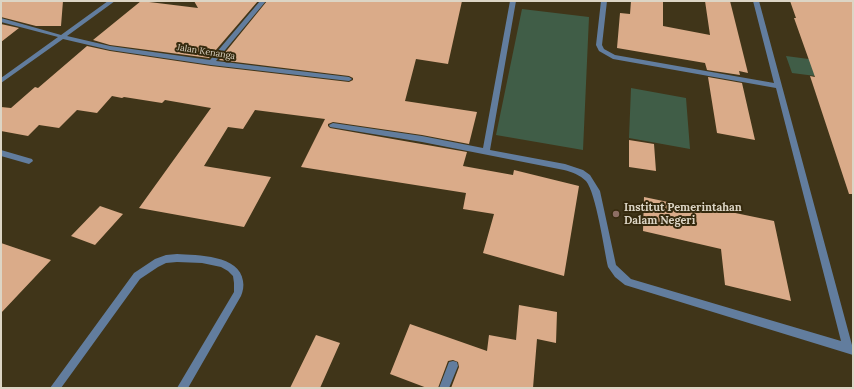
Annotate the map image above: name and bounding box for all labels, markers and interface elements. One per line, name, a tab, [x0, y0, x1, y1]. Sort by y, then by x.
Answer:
street label: Jalan Kenanga	[176, 42, 236, 62]
place label: Institut Pemerintahan Dalam Negeri	[624, 201, 742, 227]
marker: Institut Pemerintahan Dalam Negeri	[611, 209, 621, 219]

